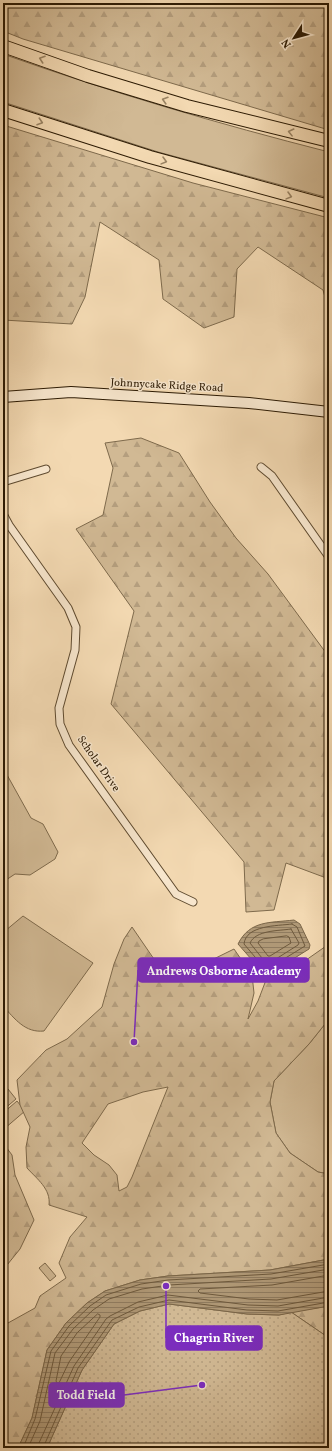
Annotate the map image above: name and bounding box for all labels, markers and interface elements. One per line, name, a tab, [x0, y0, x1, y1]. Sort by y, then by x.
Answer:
north arrow	[274, 18, 314, 58]
text: N	[279, 35, 296, 51]
one-way arrow	[38, 56, 45, 64]
one-way arrow	[162, 96, 169, 105]
one-way arrow	[36, 118, 43, 126]
one-way arrow	[288, 128, 295, 137]
one-way arrow	[160, 156, 167, 165]
one-way arrow	[286, 191, 293, 200]
street label: Johnnycake Ridge Road	[110, 376, 224, 396]
street label: Scholar Drive	[73, 733, 123, 795]
callout: Andrews Osborne Academy	[138, 958, 309, 982]
text: Andrews Osborne Academy	[147, 964, 302, 980]
callout: Chagrin River	[166, 1326, 262, 1350]
text: Chagrin River	[174, 1331, 254, 1347]
callout: Todd Field	[49, 1383, 124, 1407]
text: Todd Field	[57, 1388, 116, 1404]

